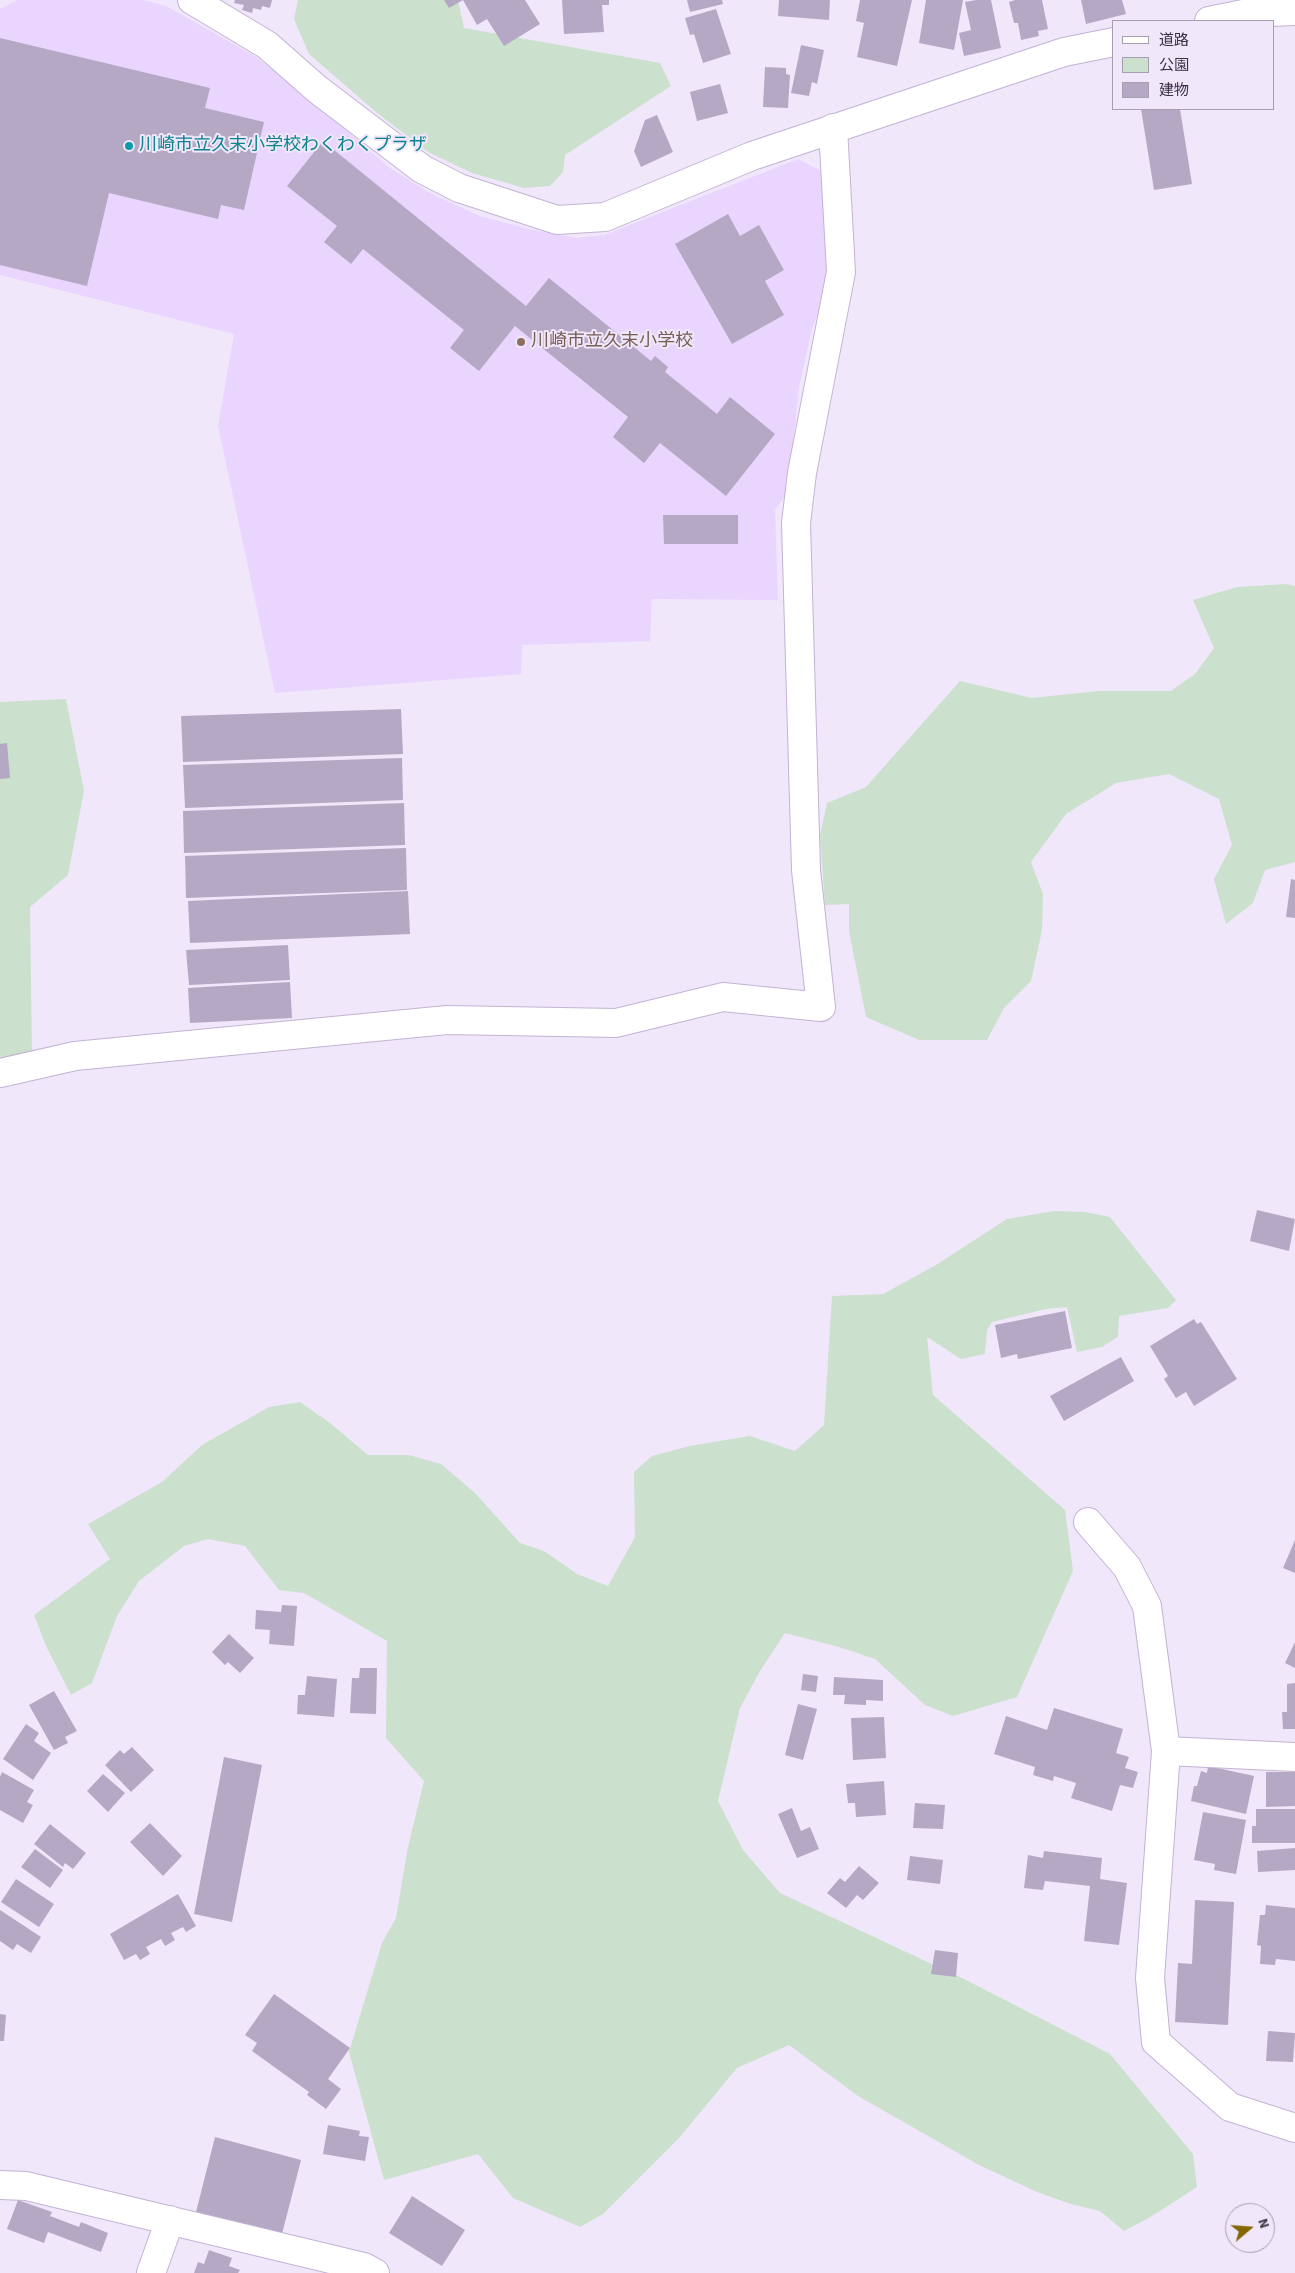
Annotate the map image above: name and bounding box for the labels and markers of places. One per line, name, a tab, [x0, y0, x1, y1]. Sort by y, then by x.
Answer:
place label: 川崎市立久末小学校わくわくプラザ	[139, 135, 427, 157]
marker: 川崎市立久末小学校わくわくプラザ	[123, 140, 135, 152]
place label: 川崎市立久末小学校	[531, 331, 693, 353]
marker: 川崎市立久末小学校	[515, 336, 527, 348]

